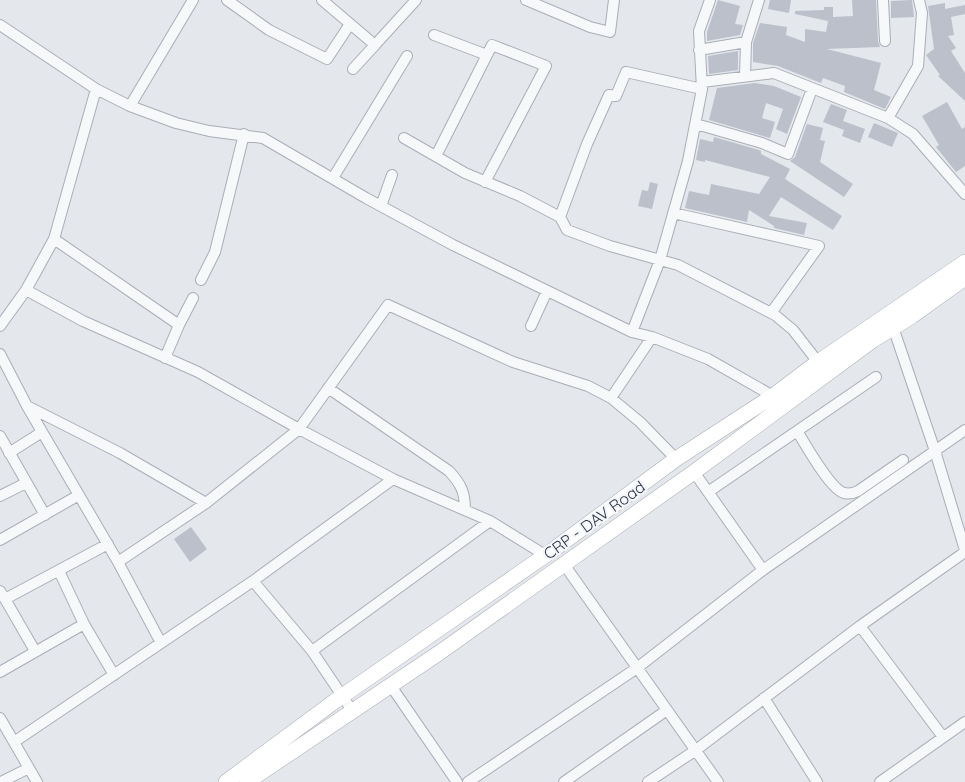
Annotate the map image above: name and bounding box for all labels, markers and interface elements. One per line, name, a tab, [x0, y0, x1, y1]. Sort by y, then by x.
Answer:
street label: CRP - DAV Road	[539, 476, 649, 564]

